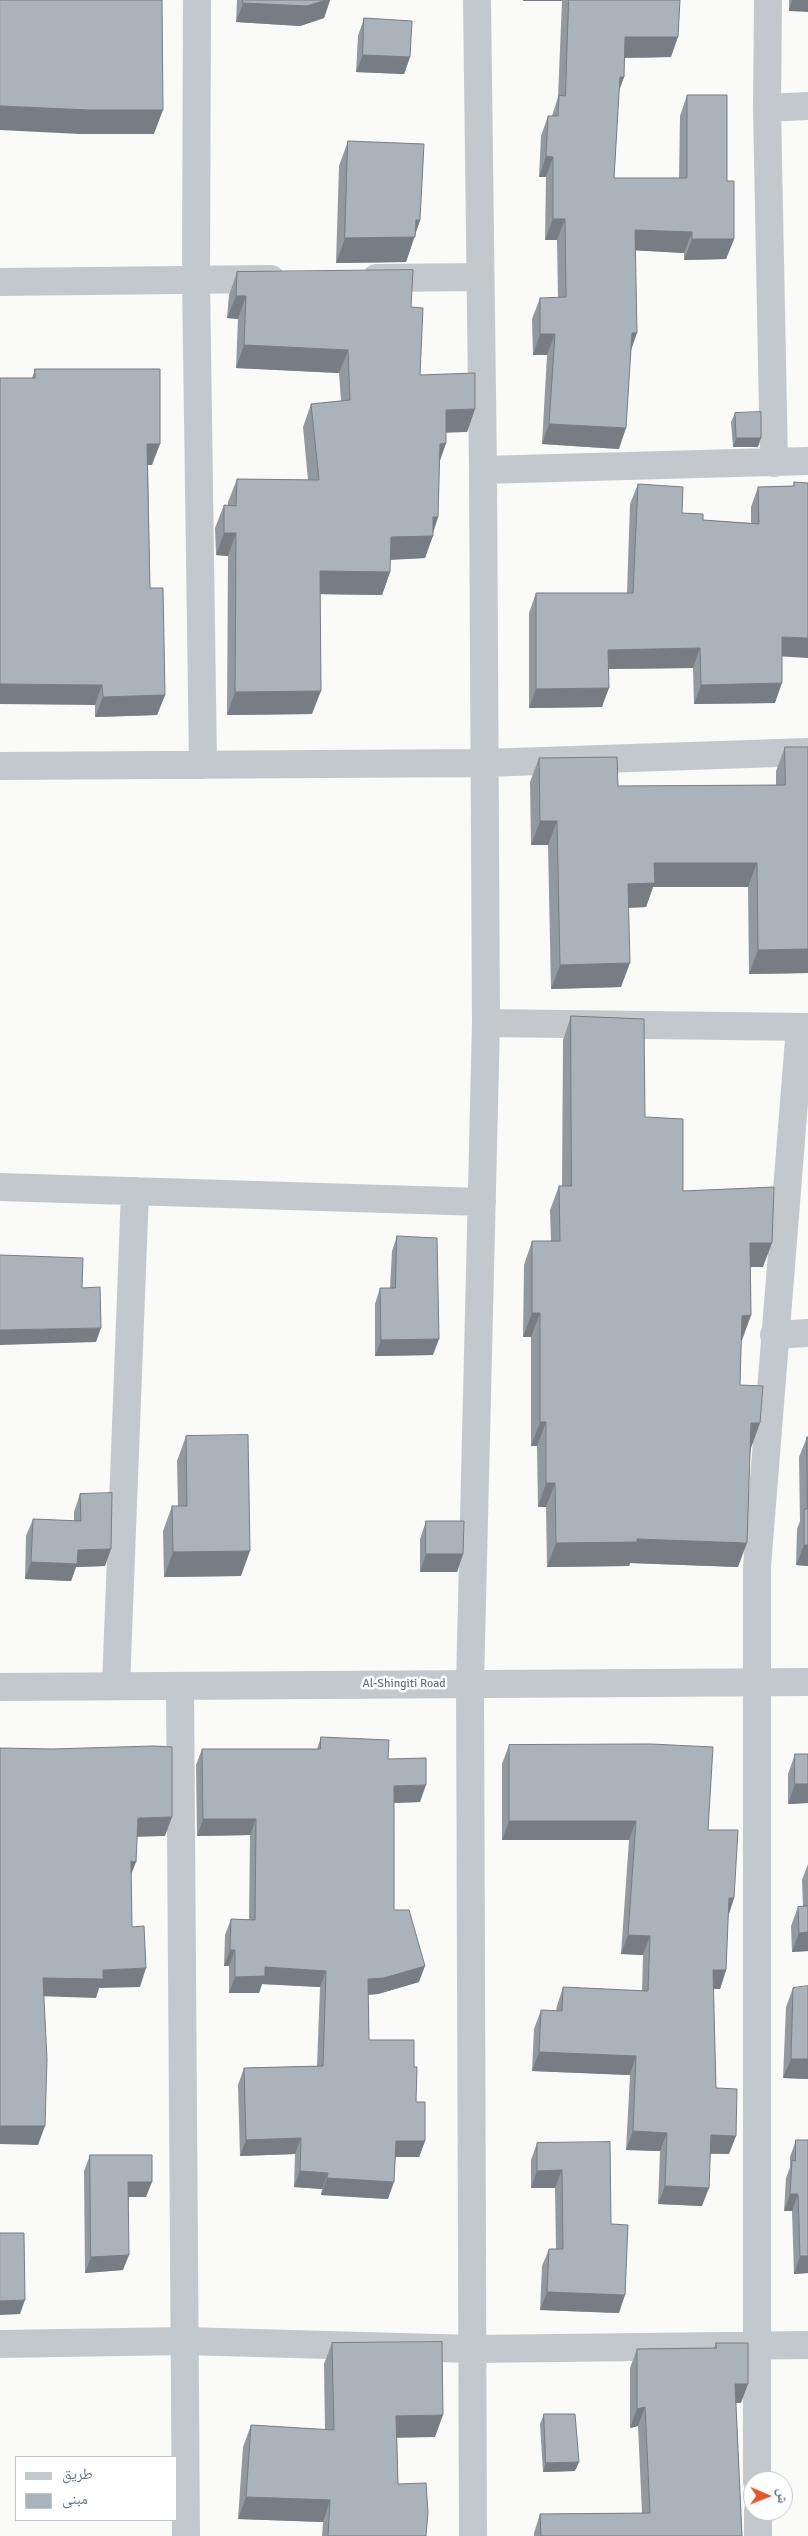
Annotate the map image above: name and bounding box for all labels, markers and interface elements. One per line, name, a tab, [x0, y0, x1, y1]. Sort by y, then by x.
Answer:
street label: Al-Shingiti Road	[362, 1677, 446, 1691]
legend	[15, 2456, 178, 2521]
text: طريق	[62, 2465, 93, 2483]
north arrow	[743, 2471, 793, 2521]
text: ش	[774, 2489, 791, 2504]
text: مبنى	[62, 2490, 88, 2508]

